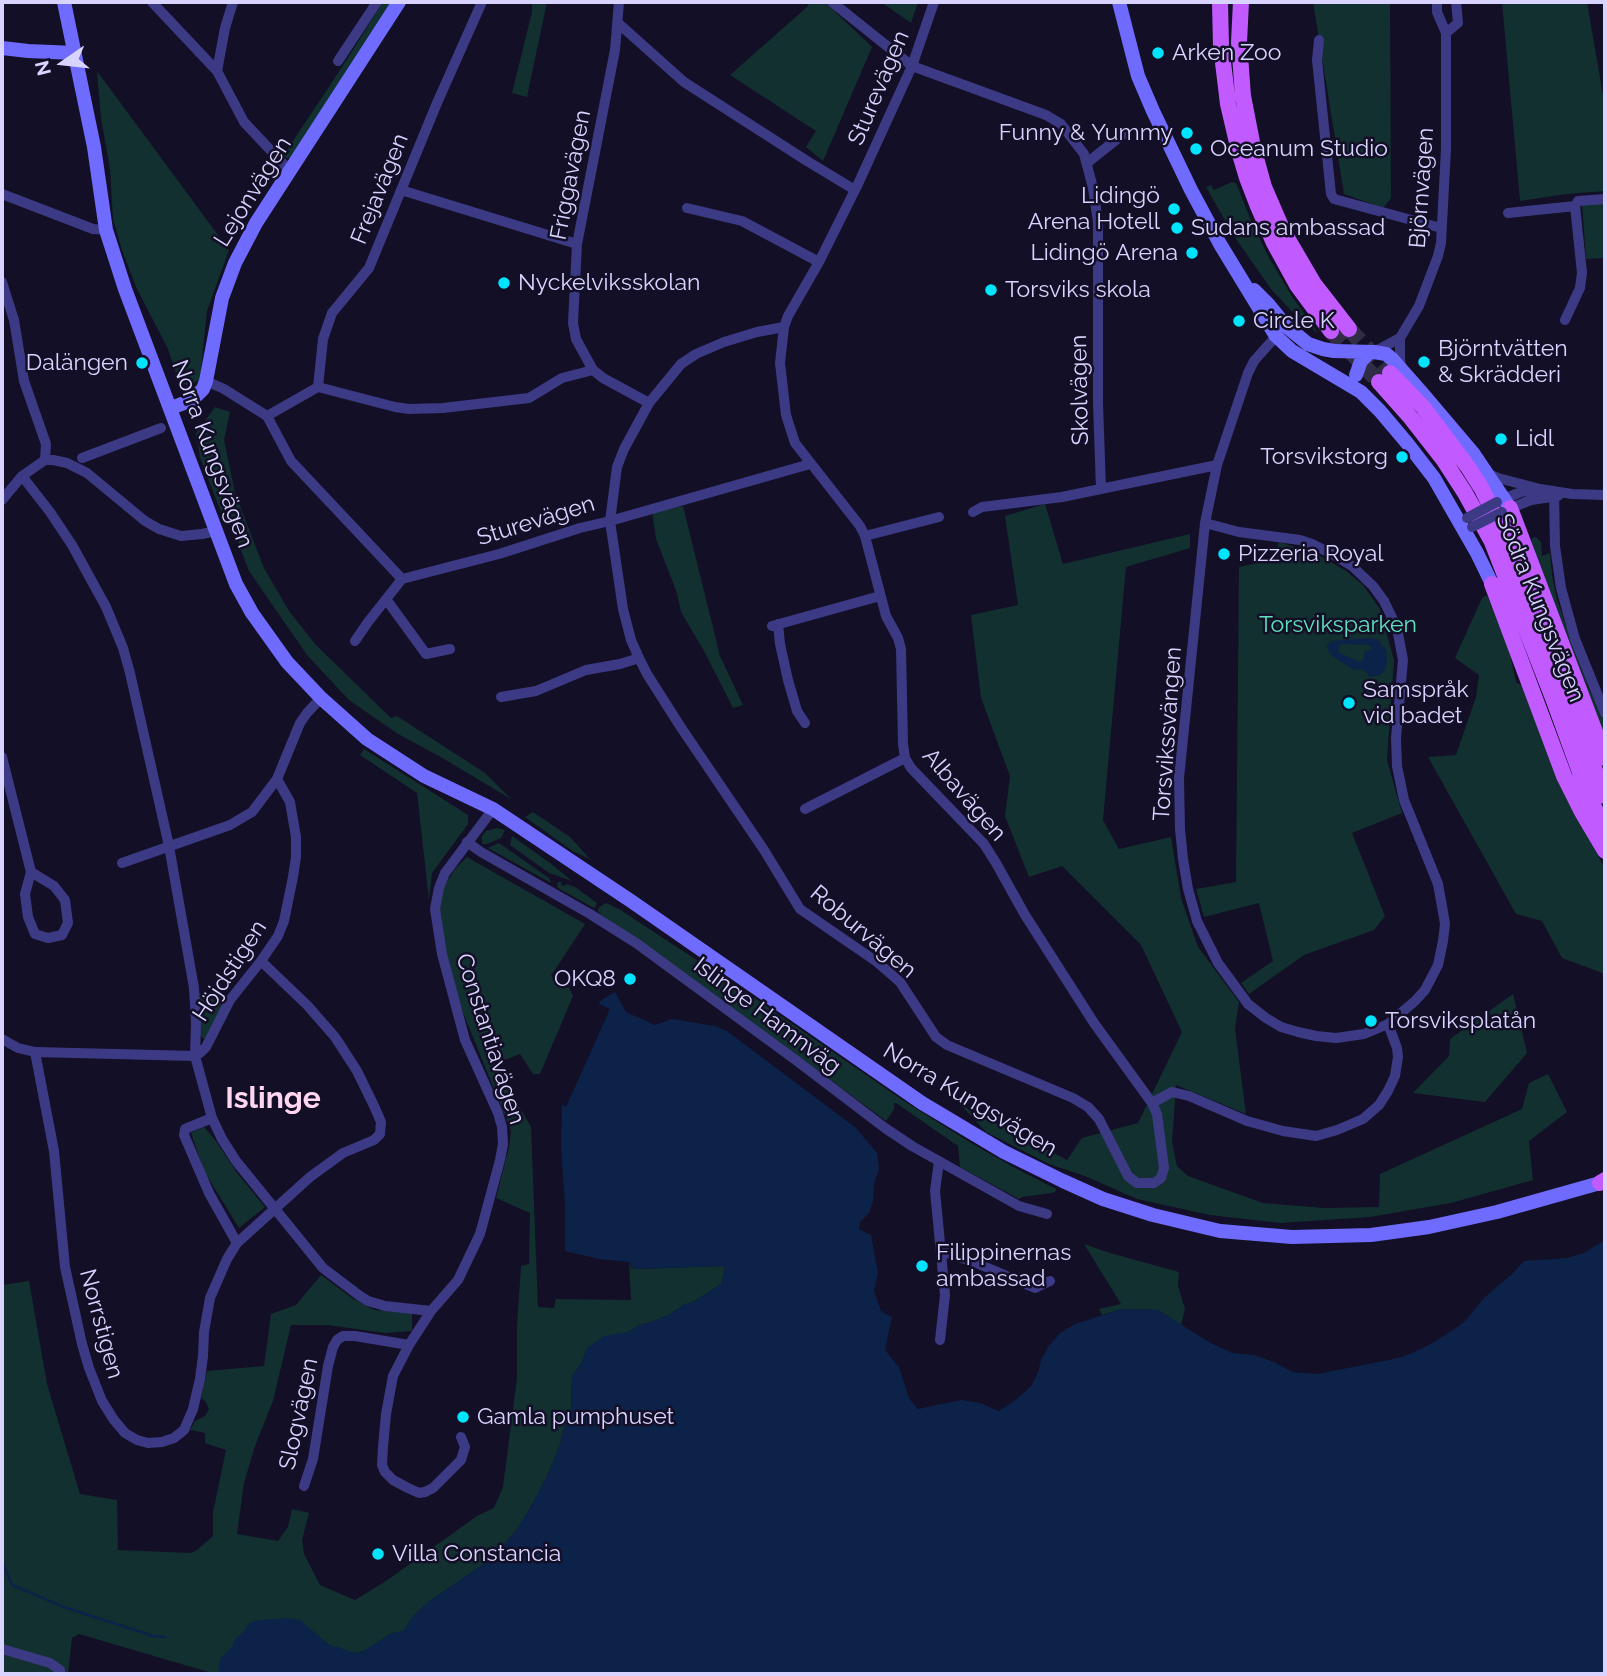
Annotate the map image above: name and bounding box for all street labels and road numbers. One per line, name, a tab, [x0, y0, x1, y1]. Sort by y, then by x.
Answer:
street label: Sturevägen	[843, 27, 915, 149]
street label: Friggavägen	[545, 108, 597, 242]
street label: Björnvägen	[1404, 127, 1440, 249]
street label: Frejavägen	[345, 130, 415, 248]
street label: Lejonvägen	[208, 132, 298, 252]
street label: Skolvägen	[1065, 334, 1095, 446]
street label: Norra Kungsvägen	[165, 356, 259, 552]
street label: Sturevägen	[474, 490, 598, 552]
street label: Södra Kungsvägen	[1490, 510, 1590, 706]
street label: Torsvikssvängen	[1148, 646, 1188, 822]
street label: Albavägen	[916, 743, 1012, 847]
street label: Roburvägen	[804, 880, 922, 984]
street label: Höjdstigen	[187, 915, 273, 1027]
street label: Constantiavägen	[449, 950, 531, 1128]
street label: Islinge Hamnväg	[688, 952, 846, 1080]
street label: Norra Kungsvägen	[878, 1037, 1062, 1163]
street label: Norrstigen	[73, 1266, 129, 1382]
street label: Slogvägen	[274, 1356, 324, 1472]

